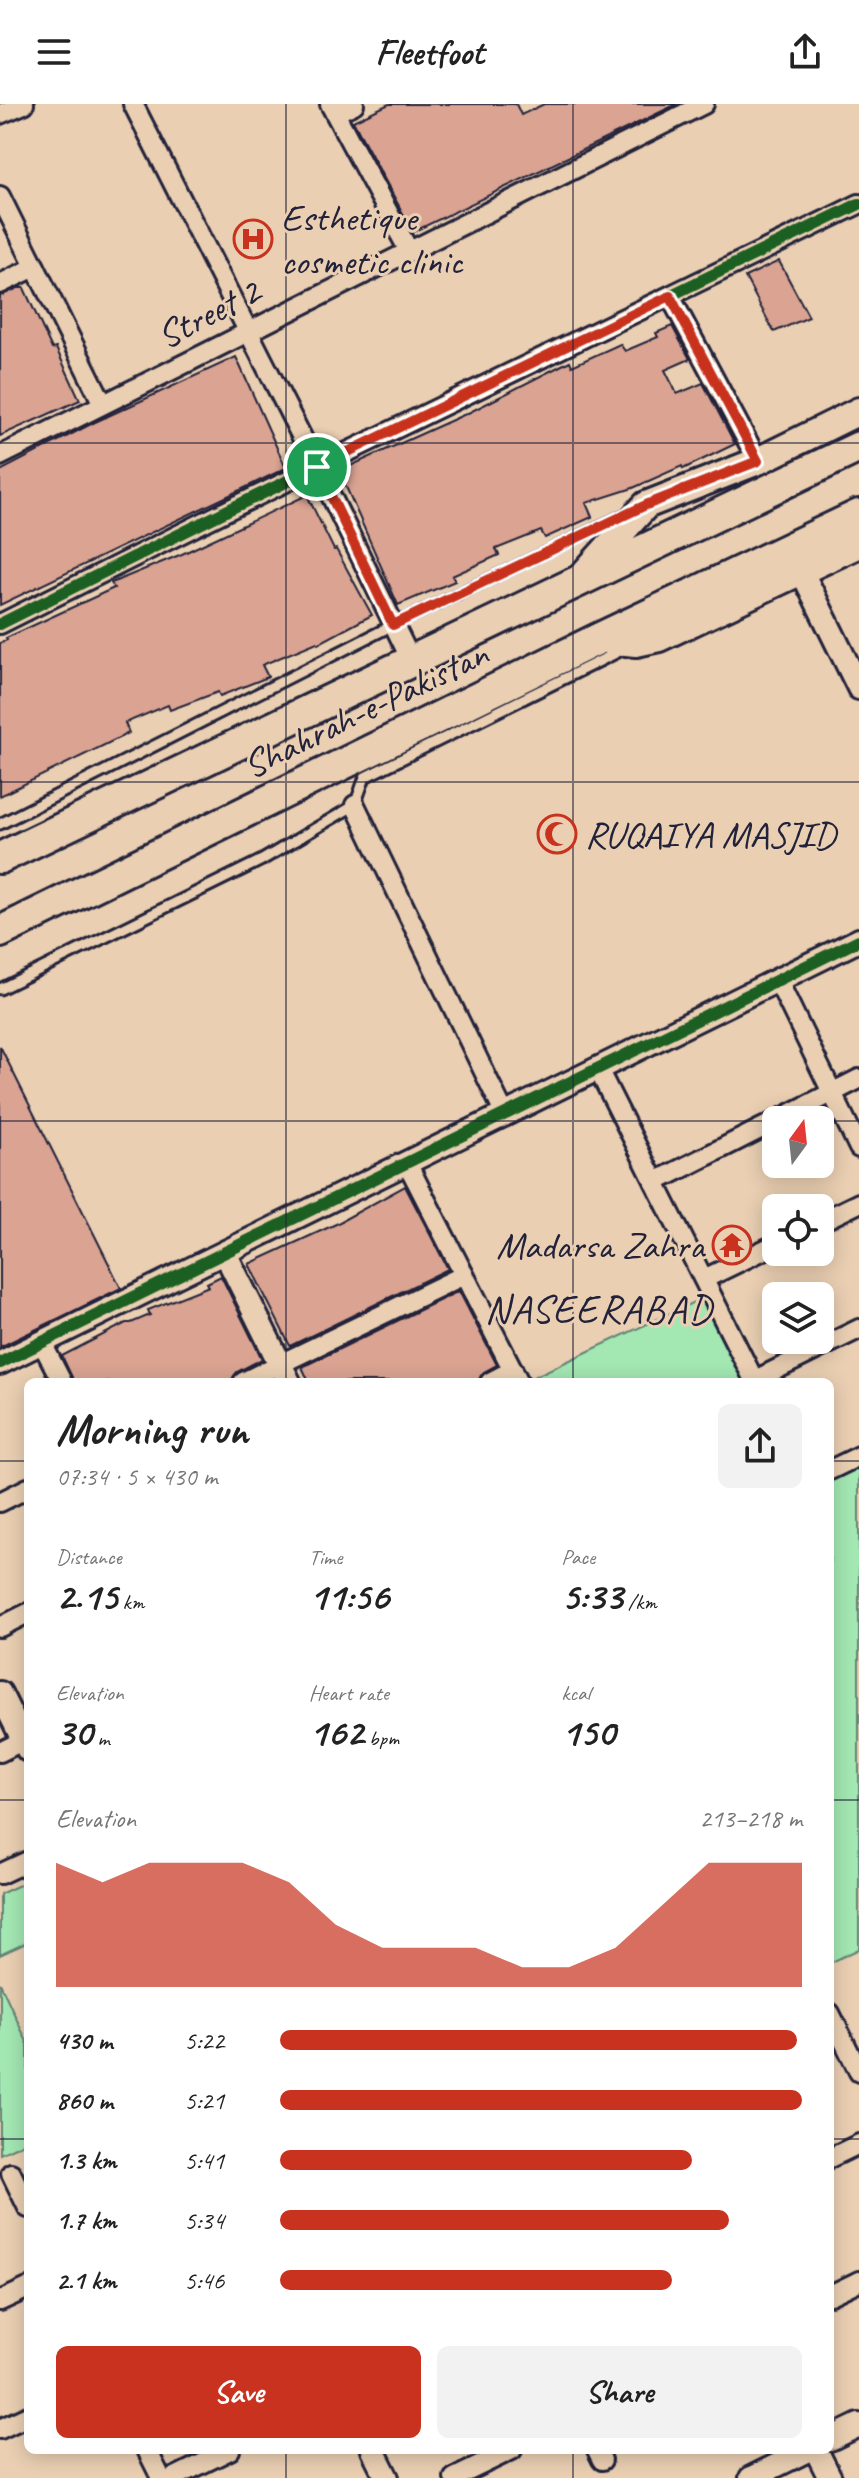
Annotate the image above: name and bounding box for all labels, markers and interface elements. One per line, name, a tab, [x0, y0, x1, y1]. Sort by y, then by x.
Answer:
text: Fleetfoot	[375, 29, 484, 75]
icon: menu	[32, 30, 76, 74]
icon: share	[783, 30, 827, 74]
place label: Esthetique cosmetic clinic	[281, 194, 465, 285]
hospital icon: Esthetique cosmetic clinic	[232, 218, 274, 260]
street label: Street 2	[149, 266, 270, 359]
pin	[283, 433, 351, 501]
icon: arrive	[295, 445, 339, 489]
street label: Shahrah-e-Pakistan	[235, 629, 497, 789]
place label: RUQAIYA MASJID	[585, 811, 838, 858]
mosque icon: RUQAIYA MASJID	[536, 813, 578, 855]
north arrow	[762, 1106, 834, 1178]
map controls	[762, 1106, 834, 1354]
button: locate	[762, 1194, 834, 1266]
place label: Madarsa Zahra	[496, 1222, 707, 1269]
temple icon: Madarsa Zahra	[711, 1224, 753, 1266]
button: layers	[762, 1282, 834, 1354]
district label: NASEERABAD	[485, 1284, 714, 1334]
text: Morning run	[56, 1402, 248, 1457]
button: share	[718, 1404, 802, 1488]
text: 07:34 · 5 × 430 m	[56, 1460, 217, 1493]
text: Distance	[56, 1543, 122, 1571]
text: Time	[309, 1543, 342, 1571]
text: Pace	[561, 1543, 595, 1571]
text: 2.15	[56, 1571, 117, 1621]
text: 11:56	[309, 1571, 389, 1621]
text: 5:33	[561, 1571, 623, 1621]
text: km	[117, 1588, 144, 1616]
text: /km	[623, 1588, 657, 1616]
text: Elevation	[56, 1679, 124, 1707]
text: Heart rate	[309, 1679, 389, 1707]
text: kcal	[561, 1679, 590, 1707]
text: 30	[56, 1707, 92, 1757]
text: 162	[309, 1707, 364, 1757]
text: 150	[561, 1707, 615, 1757]
text: m	[92, 1724, 110, 1752]
text: bpm	[364, 1724, 399, 1752]
text: Elevation	[56, 1802, 136, 1835]
text: 213–218 m	[699, 1802, 802, 1835]
text: 430 m	[56, 2024, 112, 2057]
text: 5:22	[184, 2024, 224, 2057]
text: 860 m	[56, 2084, 113, 2117]
text: 5:21	[184, 2084, 224, 2117]
text: 1.3 km	[56, 2144, 116, 2177]
text: 5:41	[184, 2144, 224, 2177]
text: 1.7 km	[56, 2204, 116, 2237]
text: 5:34	[184, 2204, 224, 2237]
text: 2.1 km	[56, 2264, 116, 2297]
text: 5:46	[184, 2264, 224, 2297]
button: Save	[56, 2346, 421, 2438]
button: Share	[437, 2346, 802, 2438]

